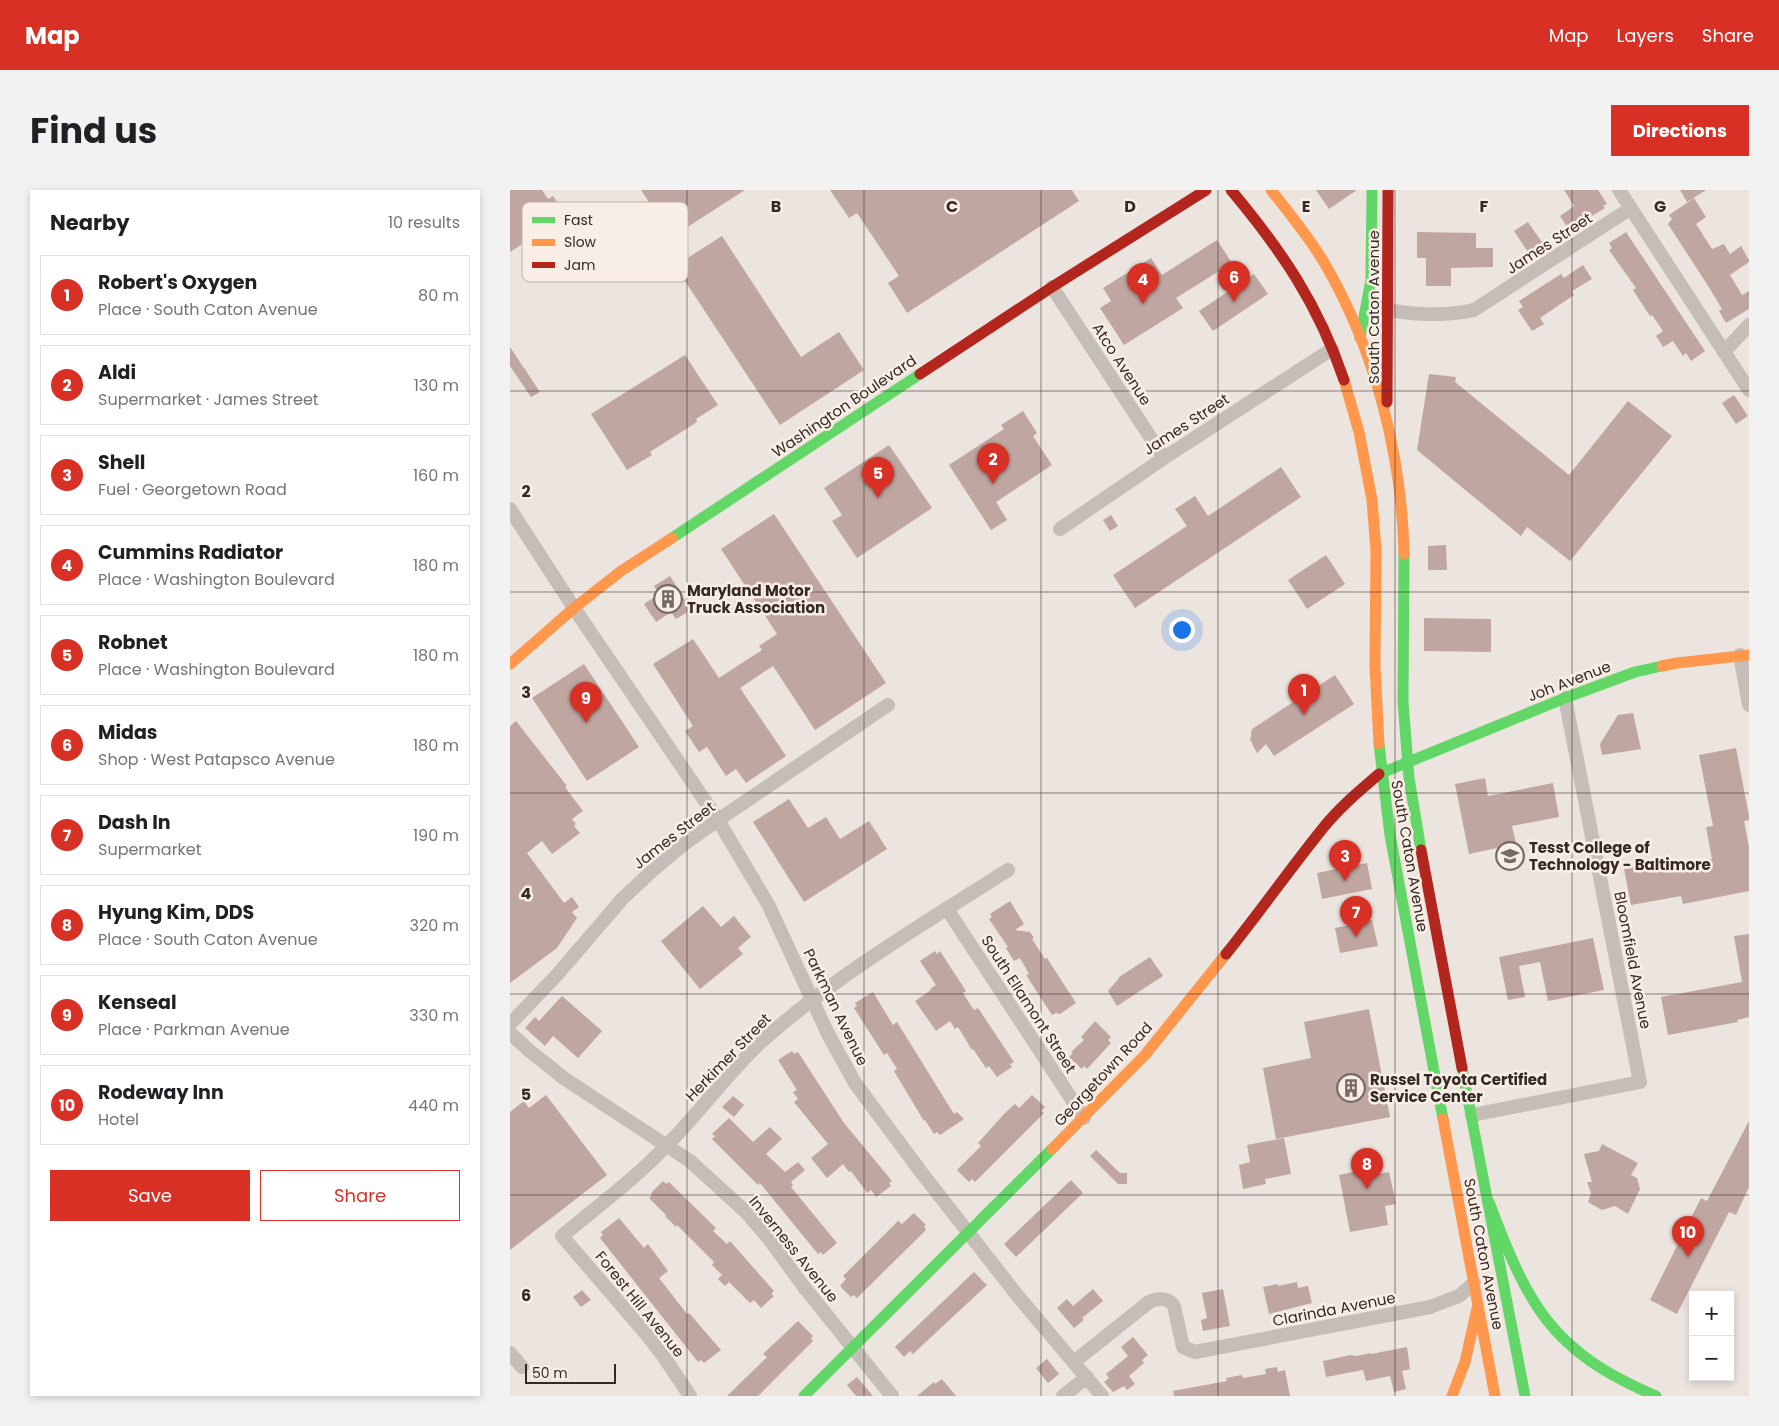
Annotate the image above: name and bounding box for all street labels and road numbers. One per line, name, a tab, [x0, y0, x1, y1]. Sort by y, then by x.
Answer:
street label: James Street	[1502, 207, 1596, 279]
street label: South Caton Avenue	[1363, 230, 1384, 384]
street label: Atco Avenue	[1087, 319, 1157, 409]
street label: Washington Boulevard	[768, 350, 920, 462]
street label: James Street	[1139, 388, 1233, 460]
street label: Joh Avenue	[1524, 656, 1614, 706]
street label: South Caton Avenue	[1386, 778, 1434, 934]
street label: James Street	[629, 796, 719, 874]
street label: Bloomfield Avenue	[1609, 889, 1657, 1031]
street label: South Ellamont Street	[977, 931, 1081, 1077]
street label: Parkman Avenue	[799, 945, 873, 1069]
street label: Herkimer Street	[681, 1008, 775, 1106]
street label: Georgetown Road	[1049, 1017, 1157, 1131]
street label: South Caton Avenue	[1459, 1177, 1509, 1331]
street label: Inverness Avenue	[744, 1191, 844, 1307]
street label: Forest Hill Avenue	[591, 1246, 689, 1362]
street label: Clarinda Avenue	[1271, 1287, 1397, 1331]

